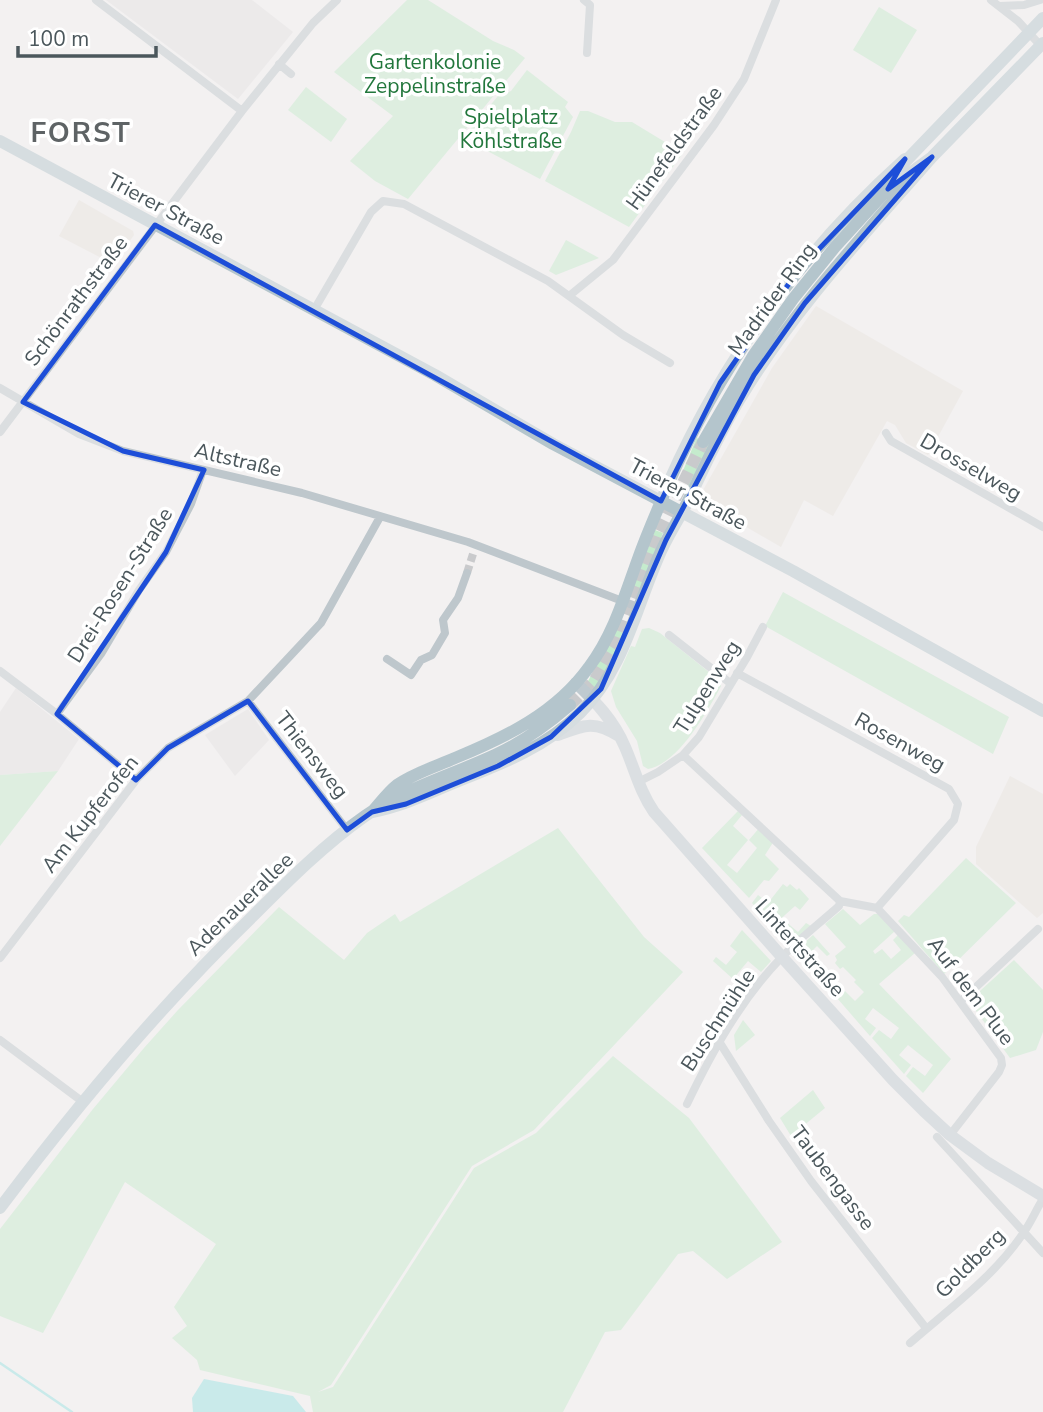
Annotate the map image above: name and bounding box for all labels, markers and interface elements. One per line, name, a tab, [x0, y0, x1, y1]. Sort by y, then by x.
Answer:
scale bar	[18, 14, 156, 58]
text: 100 m	[28, 25, 89, 53]
park label: Gartenkolonie Zeppelinstraße	[364, 48, 506, 100]
street label: Hünefeldstraße	[619, 80, 729, 216]
park label: Spielplatz Köhlstraße	[460, 103, 562, 155]
district label: FORST	[30, 114, 132, 152]
street label: Trierer Straße	[103, 166, 229, 252]
street label: Schönrathstraße	[18, 230, 134, 372]
street label: Madrider Ring	[722, 237, 822, 361]
street label: Drosselweg	[915, 427, 1027, 507]
street label: Altstraße	[192, 436, 284, 484]
street label: Trierer Straße	[625, 451, 751, 537]
street label: Drei-Rosen-Straße	[61, 502, 179, 668]
street label: Tulpenweg	[667, 635, 747, 739]
street label: Thiensweg	[269, 706, 355, 804]
street label: Rosenweg	[850, 706, 950, 778]
street label: Am Kupferofen	[35, 749, 145, 879]
street label: Adenauerallee	[181, 846, 299, 962]
street label: Lintertstraße	[749, 893, 851, 1003]
street label: Auf dem Plue	[921, 931, 1021, 1051]
street label: Buschmühle	[674, 963, 762, 1077]
street label: Taubengasse	[784, 1120, 882, 1236]
street label: Goldberg	[929, 1222, 1011, 1304]

